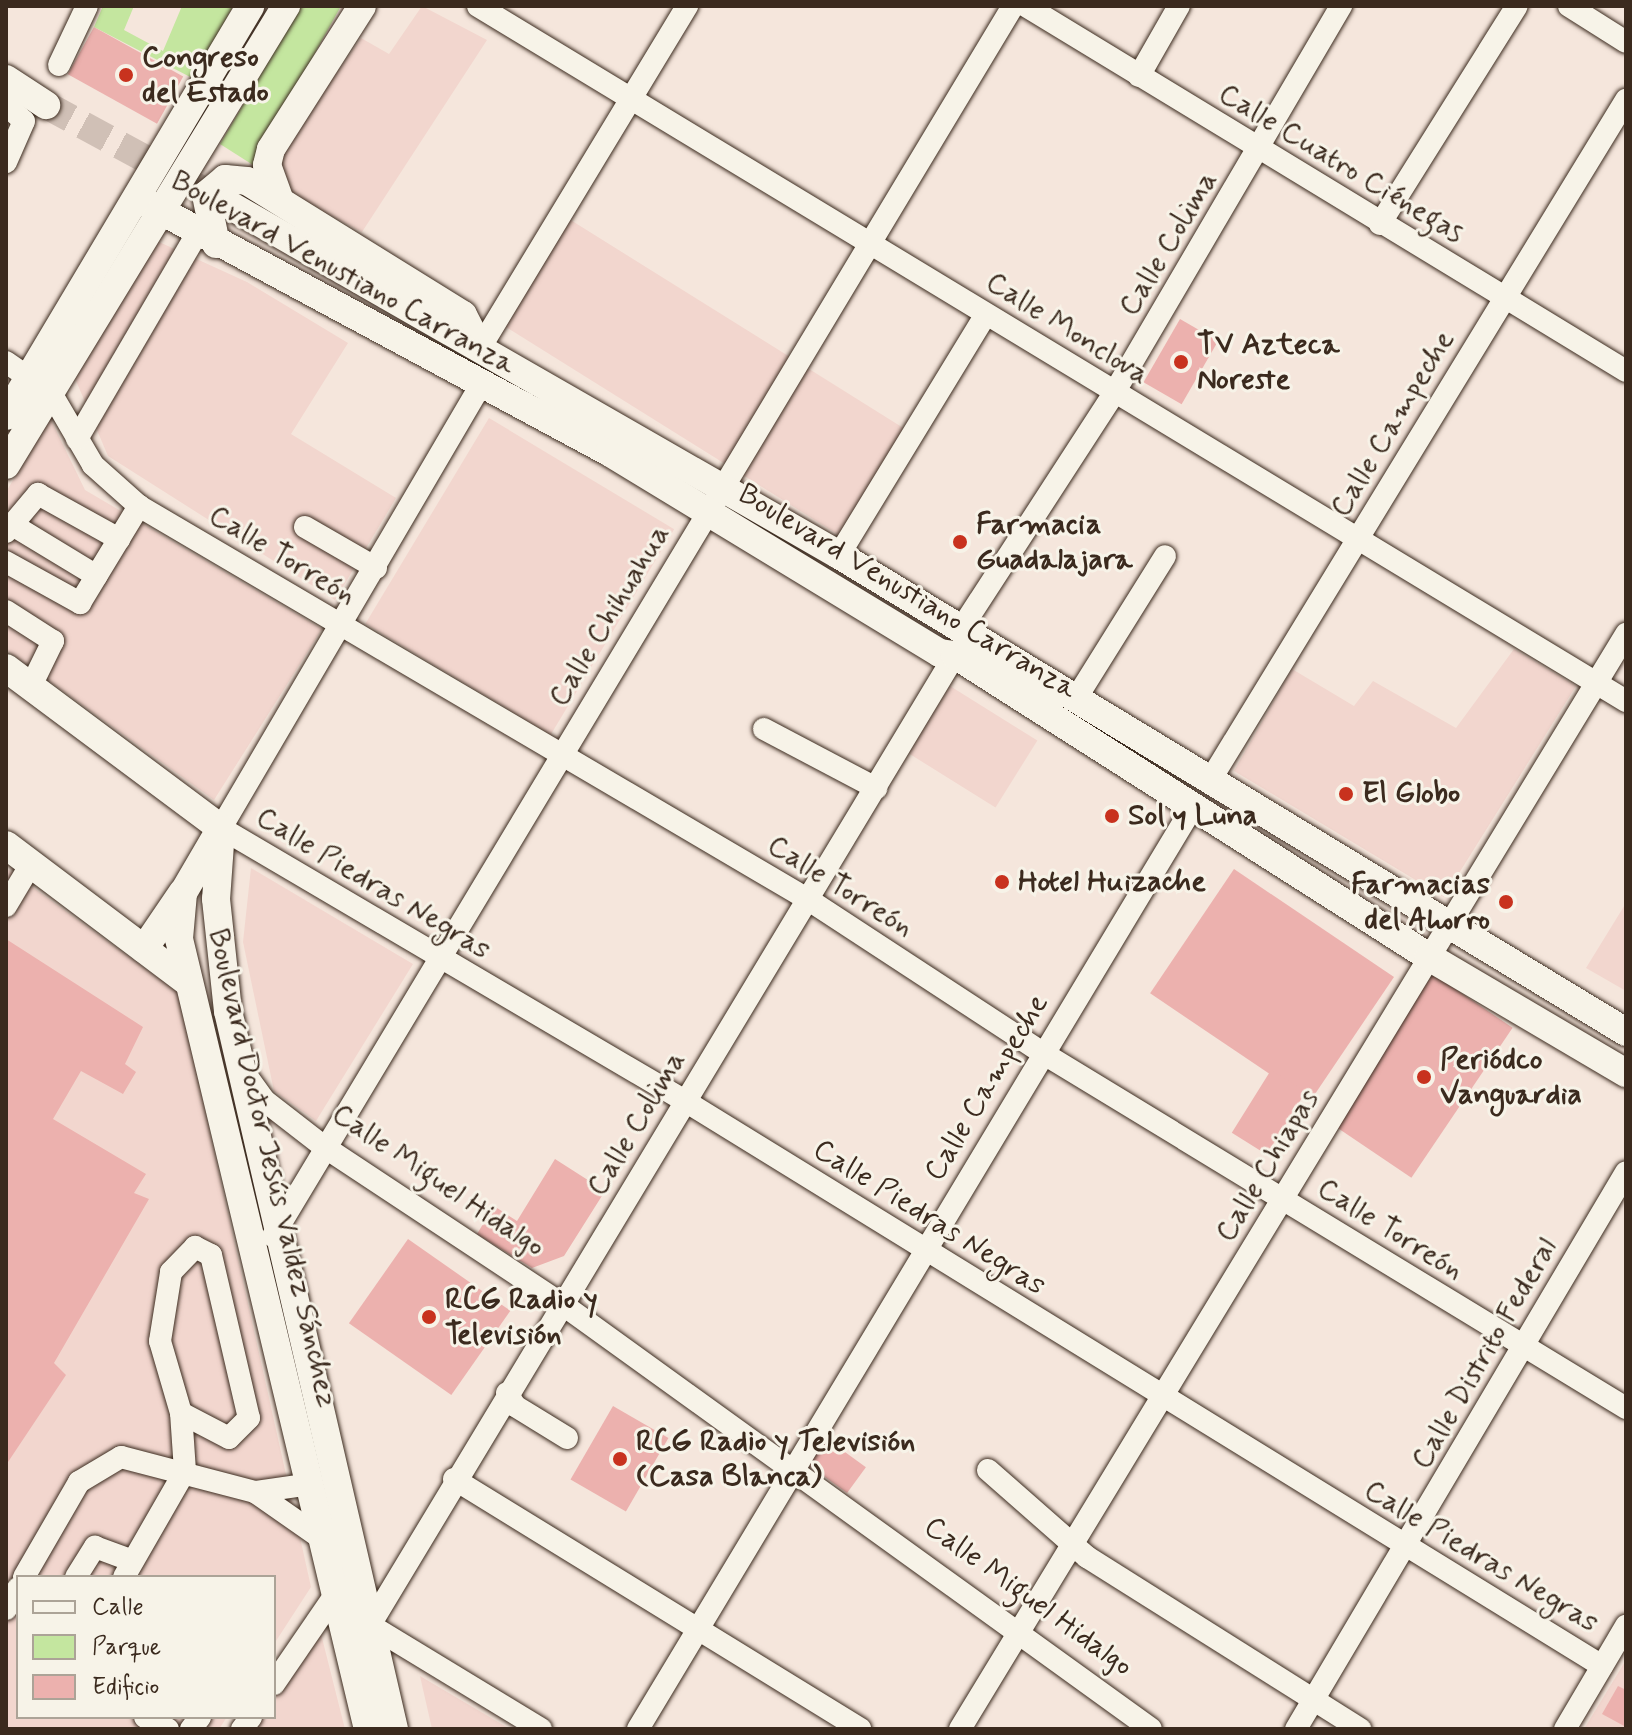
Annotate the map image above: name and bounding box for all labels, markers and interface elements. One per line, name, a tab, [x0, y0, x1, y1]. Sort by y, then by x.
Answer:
place label: Congreso del Estado	[142, 40, 265, 110]
marker: Congreso del Estado	[117, 66, 135, 84]
street label: Calle Cuatro Ciénegas	[1213, 77, 1469, 251]
street label: Boulevard Venustiano Carranza	[164, 163, 522, 383]
street label: Calle Colima	[1111, 165, 1227, 323]
street label: Calle Monclova	[978, 264, 1156, 394]
street label: Calle Campeche	[1324, 326, 1462, 522]
place label: TV Azteca Noreste	[1197, 327, 1331, 398]
marker: TV Azteca Noreste	[1172, 353, 1190, 371]
street label: Boulevard Venustiano Carranza	[731, 476, 1083, 708]
street label: Calle Torreón	[201, 497, 363, 615]
place label: Farmacia Guadalajara	[976, 507, 1133, 578]
street label: Calle Chihuahua	[543, 521, 677, 711]
marker: Farmacia Guadalajara	[951, 533, 969, 551]
place label: El Globo	[1362, 776, 1463, 812]
marker: El Globo	[1337, 785, 1355, 803]
place label: Sol y Luna	[1128, 798, 1258, 834]
street label: Calle Piedras Negras	[250, 800, 496, 968]
marker: Sol y Luna	[1103, 807, 1121, 825]
street label: Calle Torreón	[759, 827, 921, 947]
place label: Hotel Huizache	[1018, 864, 1207, 900]
place label: Farmacias del Ahorro	[1351, 867, 1490, 938]
marker: Hotel Huizache	[993, 873, 1011, 891]
marker: Farmacias del Ahorro	[1497, 893, 1515, 911]
street label: Boulevard Doctor Jesús Valdez Sánchez	[199, 923, 345, 1413]
street label: Calle Campeche	[918, 990, 1056, 1186]
place label: Periódco Vanguardia	[1440, 1042, 1582, 1112]
street label: Calle Colima	[579, 1045, 695, 1203]
marker: Periódco Vanguardia	[1415, 1068, 1433, 1086]
street label: Calle Chiapas	[1208, 1083, 1328, 1249]
street label: Calle Miguel Hidalgo	[326, 1098, 550, 1264]
street label: Calle Piedras Negras	[807, 1132, 1051, 1304]
street label: Calle Torreón	[1309, 1170, 1471, 1290]
street label: Calle Distrito Federal	[1403, 1229, 1567, 1479]
place label: RCG Radio y Televisión	[445, 1282, 598, 1352]
marker: RCG Radio y Televisión	[420, 1308, 438, 1326]
place label: RCG Radio y Televisión (Casa Blanca)	[636, 1424, 913, 1494]
marker: RCG Radio y Televisión (Casa Blanca)	[611, 1450, 629, 1468]
street label: Calle Piedras Negras	[1358, 1473, 1604, 1641]
street label: Calle Miguel Hidalgo	[918, 1510, 1138, 1684]
legend	[16, 1575, 276, 1719]
text: Calle	[92, 1592, 144, 1623]
text: Parque	[92, 1632, 161, 1663]
text: Edificio	[92, 1672, 159, 1703]

